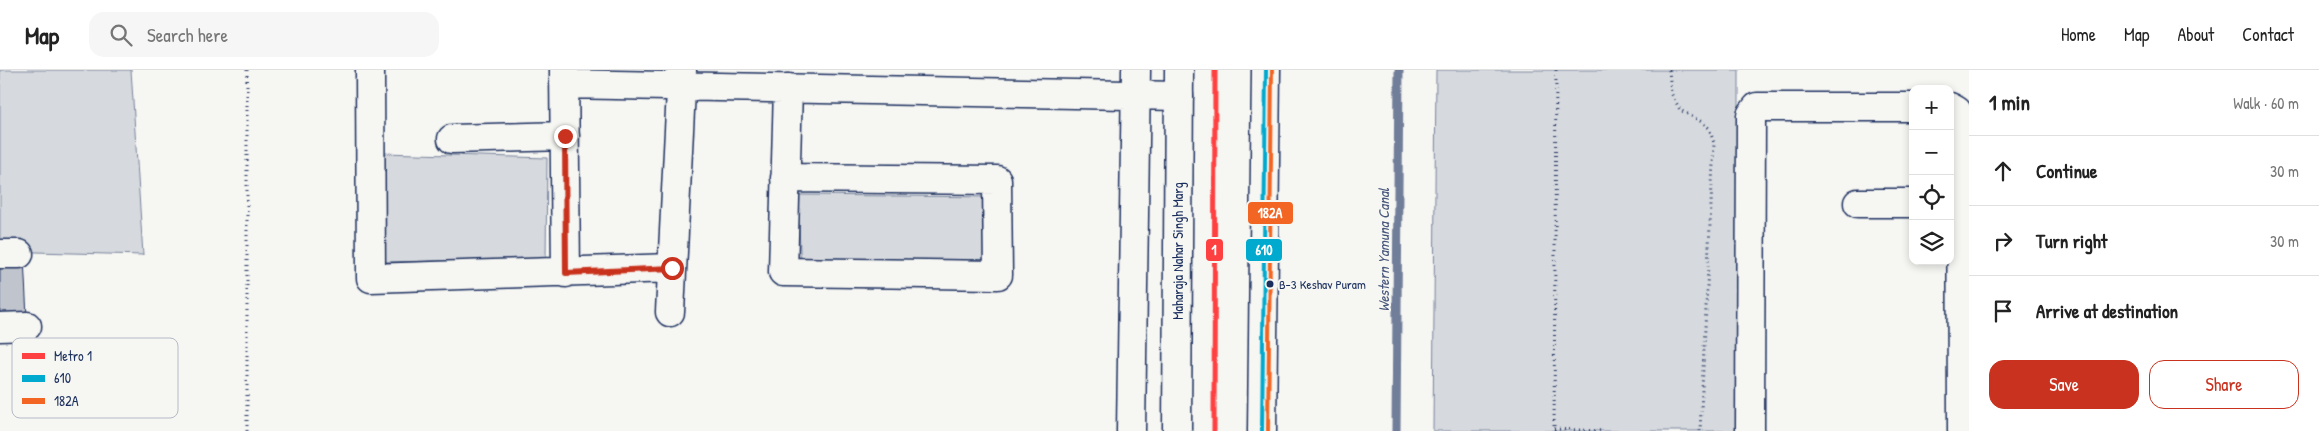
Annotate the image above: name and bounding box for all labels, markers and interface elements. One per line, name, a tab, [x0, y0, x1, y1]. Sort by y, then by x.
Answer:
search box	[89, 12, 439, 57]
text: Map	[25, 19, 59, 51]
icon: search	[107, 21, 135, 49]
text: Search here	[147, 22, 228, 48]
text: Home	[2061, 22, 2096, 47]
text: Map	[2124, 22, 2149, 47]
text: About	[2177, 22, 2214, 47]
text: Contact	[2242, 22, 2294, 47]
map controls	[1909, 85, 1954, 265]
button: +	[1909, 85, 1954, 130]
text: 1 min	[1989, 88, 2030, 117]
text: Walk · 60 m	[2233, 92, 2299, 114]
route end	[554, 125, 577, 148]
button: −	[1909, 130, 1954, 175]
icon: ahead	[1989, 157, 2017, 185]
text: Continue	[2036, 158, 2097, 184]
text: 30 m	[2270, 160, 2299, 182]
button: locate	[1909, 175, 1954, 220]
street label: Maharaja Nahar Singh Marg	[1168, 182, 1188, 320]
water label: Western Yamuna Canal	[1373, 187, 1394, 312]
line badge: 182A	[1247, 201, 1294, 225]
text: 182A	[1258, 203, 1282, 222]
button: layers	[1909, 220, 1954, 265]
icon: right	[1989, 227, 2017, 255]
text: Turn right	[2036, 228, 2107, 254]
text: 30 m	[2270, 230, 2299, 252]
line badge: 1	[1205, 238, 1224, 262]
line badge: 610	[1245, 238, 1283, 262]
text: 1	[1211, 240, 1217, 259]
text: 610	[1256, 240, 1273, 259]
route start	[661, 257, 684, 280]
place label: B-3 Keshav Puram	[1279, 275, 1366, 293]
marker: B-3 Keshav Puram	[1265, 279, 1275, 289]
icon: arrive	[1989, 297, 2017, 325]
text: Arrive at destination	[2036, 298, 2178, 324]
legend	[12, 338, 178, 418]
text: Metro 1	[54, 346, 92, 365]
button: Save	[1989, 360, 2139, 409]
button: Share	[2149, 360, 2299, 409]
text: 610	[54, 368, 71, 387]
text: 182A	[54, 391, 79, 410]

